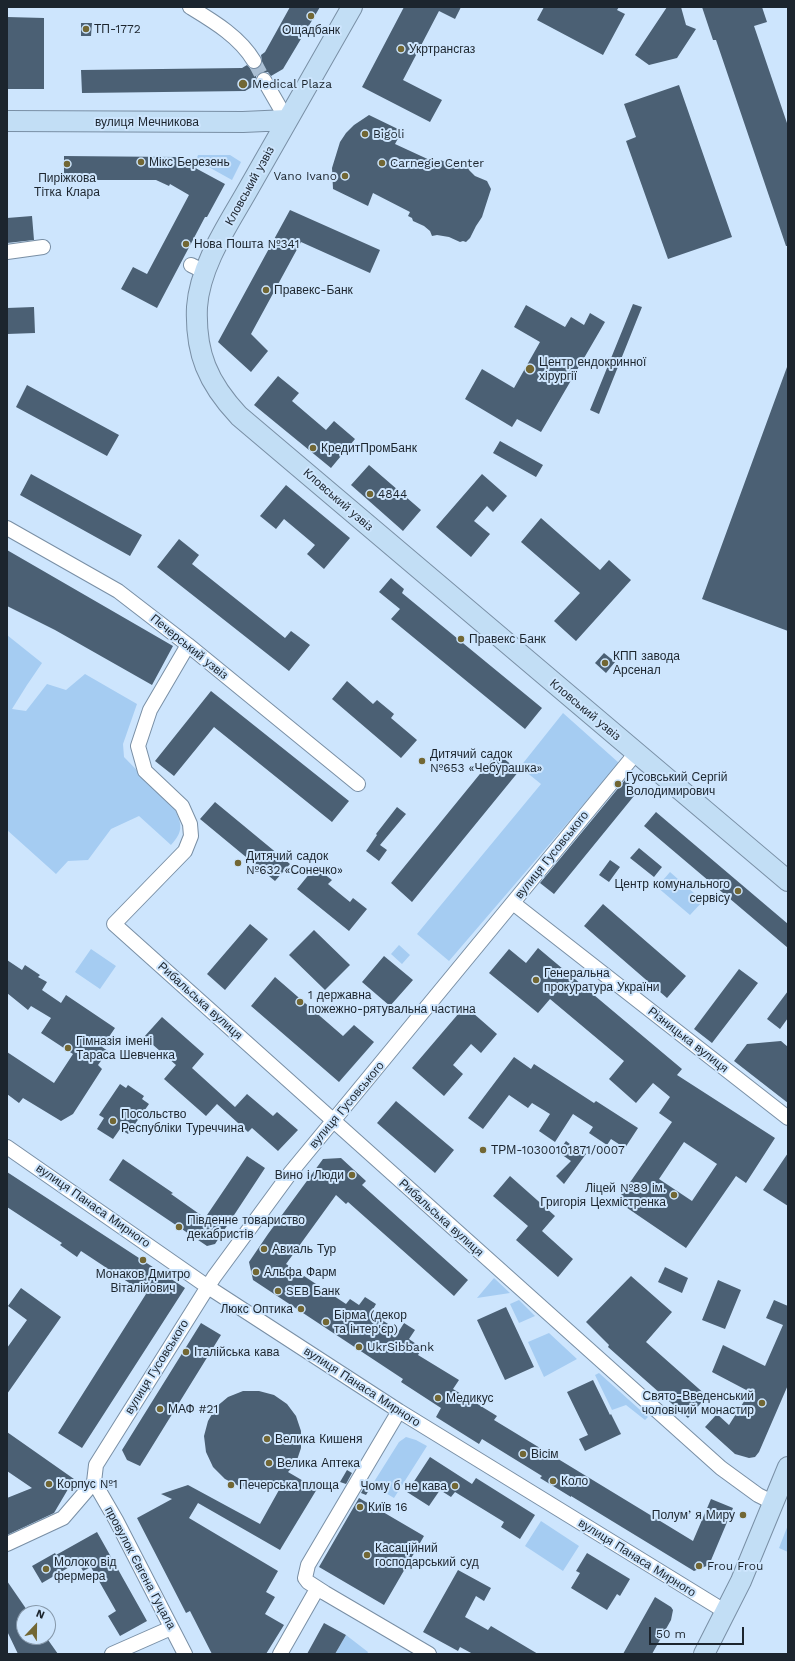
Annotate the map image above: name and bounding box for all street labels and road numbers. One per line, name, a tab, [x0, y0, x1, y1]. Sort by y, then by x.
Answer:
street label: вулиця Мечникова	[95, 115, 199, 129]
street label: Кловський узвіз	[222, 144, 278, 228]
street label: Кловський узвіз	[300, 466, 376, 534]
street label: Печерський узвіз	[147, 611, 231, 683]
street label: Кловський узвіз	[547, 676, 623, 744]
street label: вулиця Гусовського	[512, 808, 592, 902]
street label: Рибальська вулиця	[155, 959, 245, 1043]
street label: Різницька вулиця	[645, 1004, 731, 1076]
street label: вулиця Гусовського	[307, 1059, 387, 1151]
street label: вулиця Панаса Мирного	[33, 1161, 153, 1251]
street label: Рибальська вулиця	[396, 1176, 486, 1260]
street label: вулиця Гусовського	[122, 1317, 192, 1417]
street label: вулиця Панаса Мирного	[301, 1344, 423, 1430]
street label: провулок Євгена Гуцала	[101, 1504, 179, 1632]
street label: вулиця Панаса Мирного	[576, 1516, 698, 1600]

